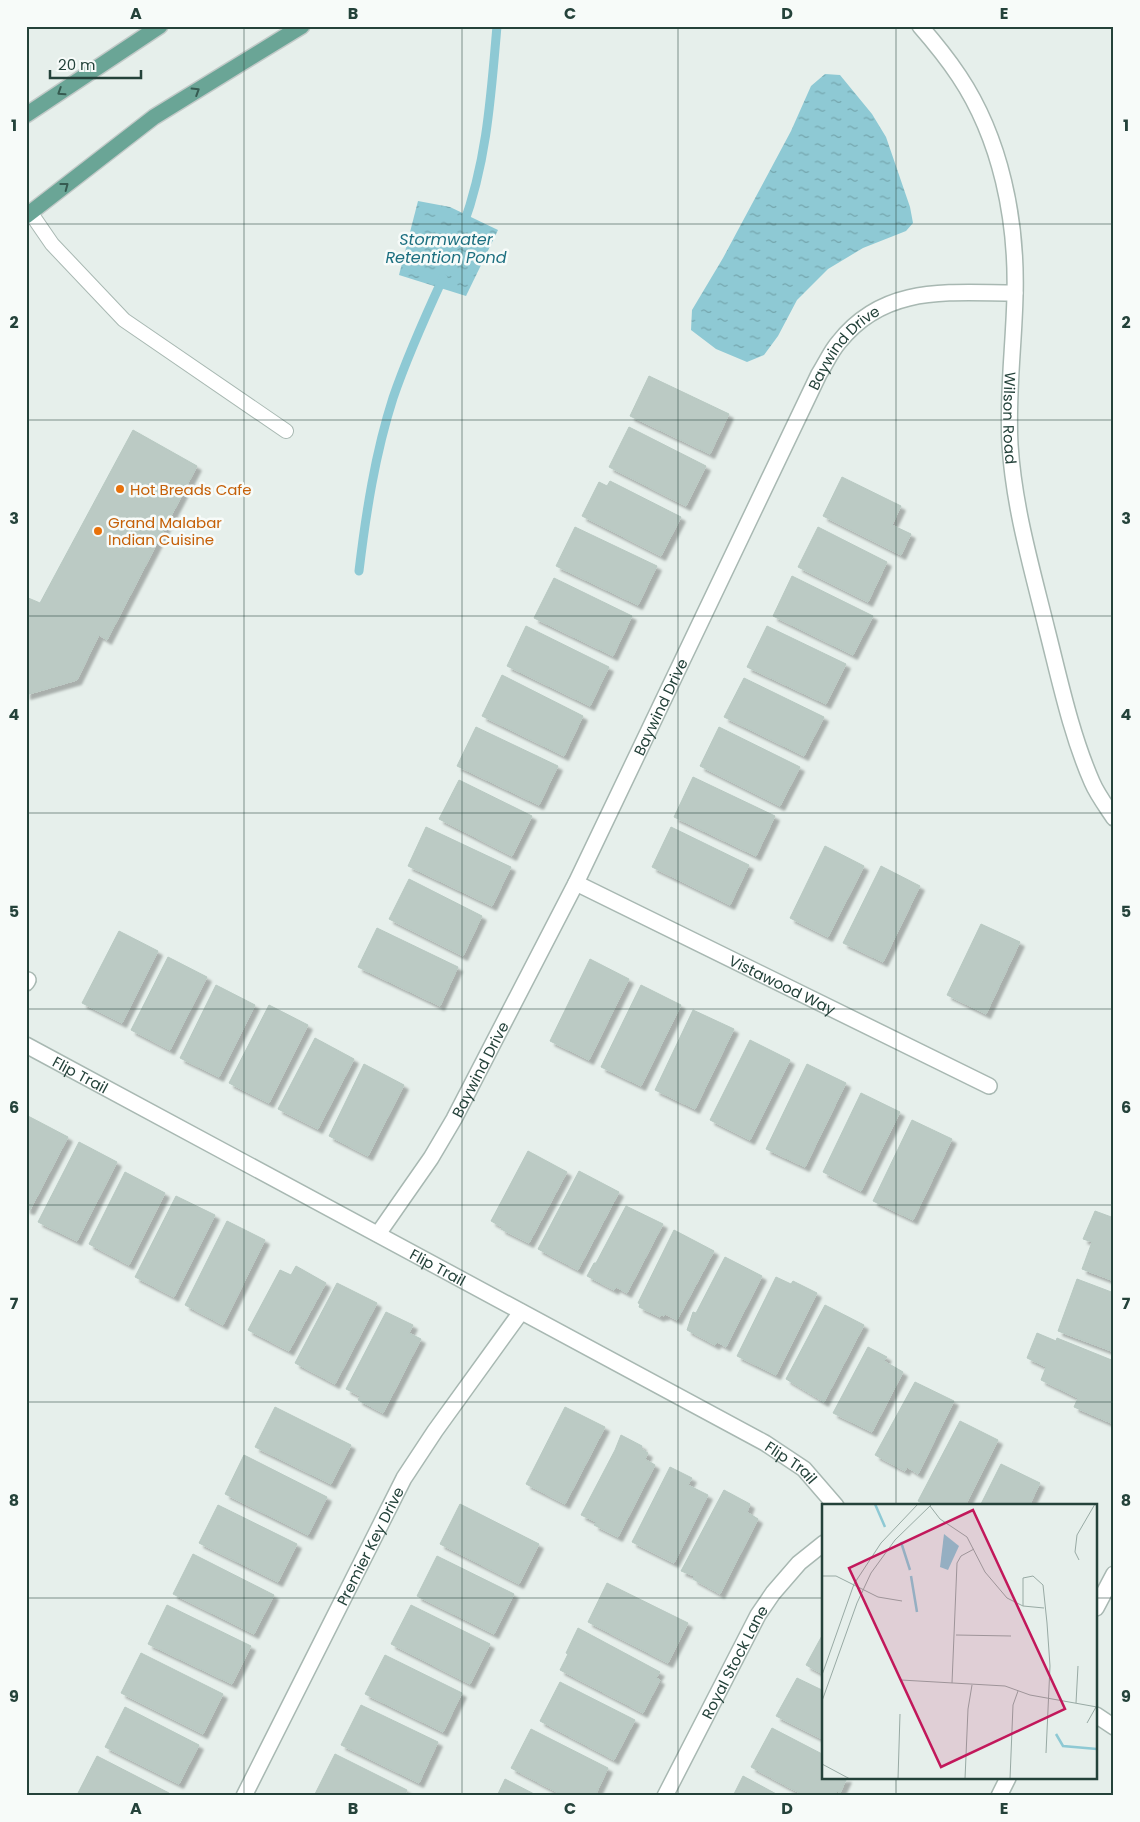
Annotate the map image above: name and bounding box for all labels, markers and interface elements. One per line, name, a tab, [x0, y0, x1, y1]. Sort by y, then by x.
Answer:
text: A	[130, 2, 142, 25]
text: B	[348, 2, 358, 25]
text: C	[564, 2, 576, 25]
text: D	[781, 2, 793, 25]
text: E	[1000, 2, 1008, 25]
scale bar	[50, 48, 141, 80]
text: 20 m	[58, 54, 96, 75]
one-way arrow	[57, 86, 67, 95]
one-way arrow	[191, 88, 200, 97]
text: 1	[11, 114, 17, 137]
text: 1	[1123, 114, 1129, 137]
one-way arrow	[59, 184, 68, 192]
water label: Stormwater Retention Pond	[385, 228, 507, 269]
street label: Baywind Drive	[803, 300, 883, 393]
text: 2	[9, 311, 19, 334]
text: 2	[1121, 311, 1131, 334]
street label: Wilson Road	[999, 371, 1022, 465]
place label: Hot Breads Cafe	[130, 479, 252, 500]
marker: Hot Breads Cafe	[114, 483, 126, 495]
text: 3	[9, 507, 19, 530]
text: 3	[1121, 507, 1131, 530]
place label: Grand Malabar Indian Cuisine	[108, 512, 222, 550]
marker: Grand Malabar Indian Cuisine	[92, 525, 104, 537]
street label: Baywind Drive	[628, 655, 692, 759]
text: 4	[9, 703, 20, 726]
text: 4	[1121, 703, 1132, 726]
text: 5	[9, 900, 19, 923]
text: 5	[1121, 900, 1131, 923]
street label: Vistawood Way	[726, 949, 840, 1020]
street label: Baywind Drive	[446, 1018, 513, 1121]
street label: Flip Trail	[49, 1051, 112, 1098]
text: 6	[9, 1096, 19, 1119]
text: 6	[1121, 1096, 1131, 1119]
street label: Flip Trail	[406, 1243, 470, 1290]
text: 7	[10, 1292, 19, 1315]
text: 7	[1122, 1292, 1131, 1315]
street label: Flip Trail	[761, 1436, 822, 1488]
street label: Premier Key Drive	[331, 1483, 408, 1609]
text: 8	[9, 1489, 19, 1512]
text: 8	[1121, 1489, 1131, 1512]
inset map	[822, 1504, 1098, 1780]
street label: Royal Stock Lane	[696, 1601, 772, 1722]
text: 9	[9, 1685, 19, 1708]
text: 9	[1121, 1685, 1131, 1708]
text: A	[130, 1797, 142, 1820]
text: B	[348, 1797, 358, 1820]
text: C	[564, 1797, 576, 1820]
text: D	[781, 1797, 793, 1820]
text: E	[1000, 1797, 1008, 1820]

